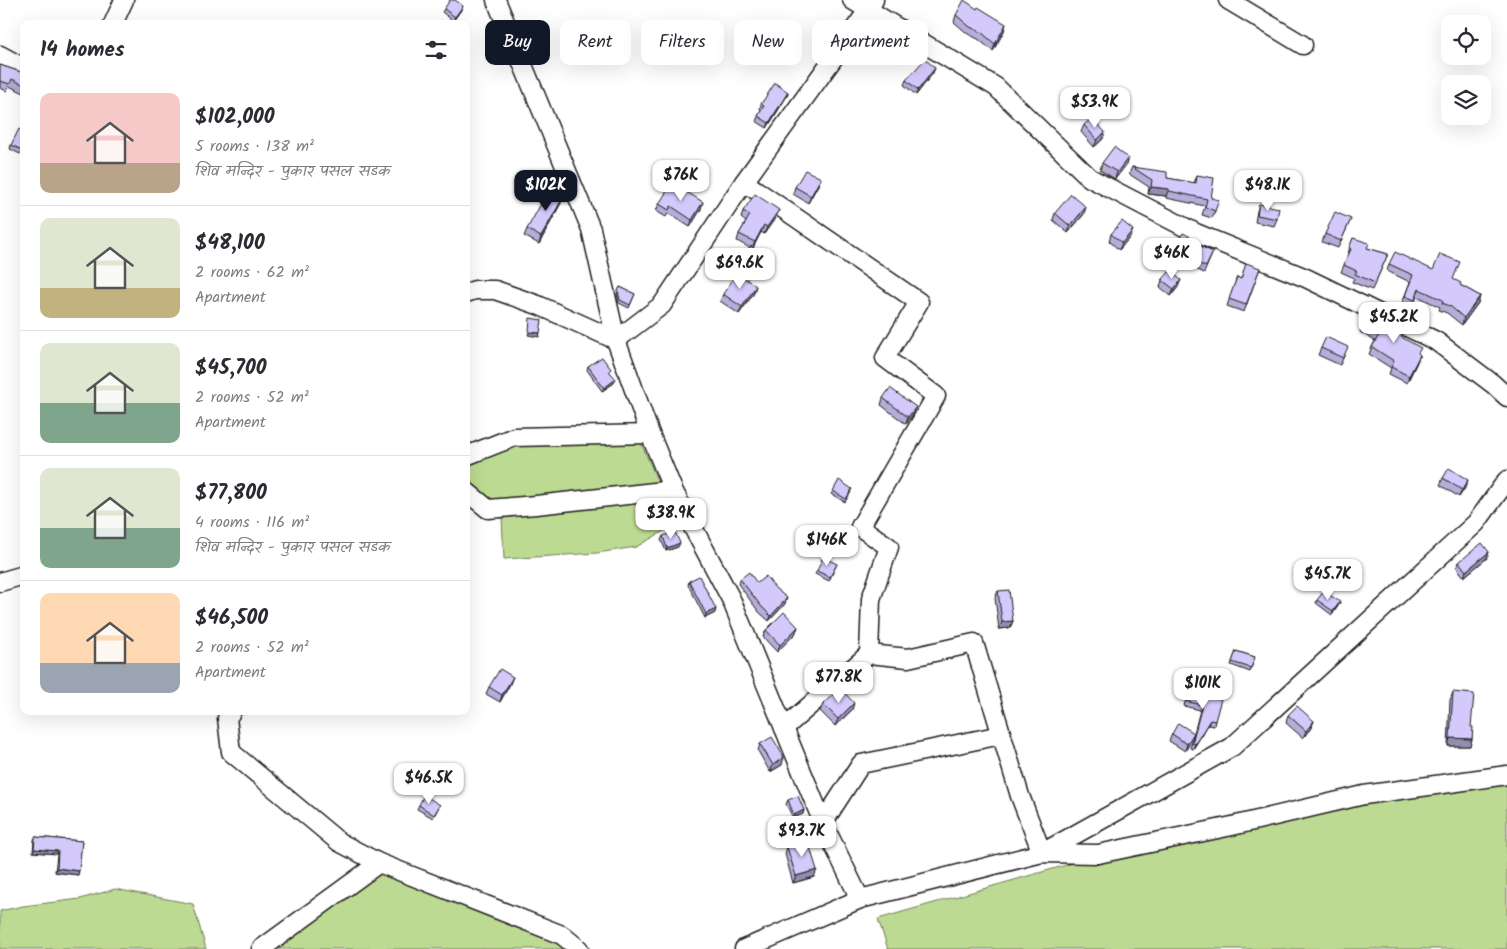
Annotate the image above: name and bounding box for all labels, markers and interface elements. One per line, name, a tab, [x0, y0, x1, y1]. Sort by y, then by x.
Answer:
map controls	[1441, 15, 1491, 125]
button: locate	[1441, 15, 1491, 65]
chip: Buy	[485, 20, 550, 65]
chip: Rent	[560, 20, 631, 65]
chip: Filters	[641, 20, 724, 65]
chip: New	[734, 20, 802, 65]
chip: Apartment	[812, 20, 928, 65]
text: 14 homes	[40, 34, 125, 67]
icon: filters	[422, 36, 450, 64]
button: layers	[1441, 75, 1491, 125]
pin: $53.9K	[1054, 86, 1136, 129]
text: $53.9K	[1071, 90, 1119, 115]
text: $102,000	[195, 101, 275, 134]
icon: home	[80, 113, 140, 173]
text: 5 rooms · 138 m²	[195, 134, 314, 159]
text: शिव मन्दिर - पुकार पसल सडक	[195, 159, 390, 184]
pin: $76K	[651, 160, 711, 202]
text: $76K	[663, 163, 699, 188]
pin: $102K	[511, 170, 581, 212]
pin: $48.1K	[1227, 170, 1309, 212]
text: $102K	[525, 173, 567, 198]
text: $48.1K	[1245, 173, 1291, 198]
text: $48,100	[195, 227, 265, 260]
icon: home	[80, 238, 140, 298]
pin: $46K	[1142, 238, 1202, 280]
text: $46K	[1154, 241, 1190, 266]
pin: $69.6K	[699, 248, 781, 290]
text: $69.6K	[716, 251, 764, 276]
text: 2 rooms · 62 m²	[195, 260, 309, 285]
text: Apartment	[195, 285, 266, 310]
pin: $45.2K	[1353, 302, 1435, 344]
text: $45.2K	[1369, 305, 1419, 330]
text: $45,700	[195, 352, 266, 385]
icon: home	[80, 363, 140, 423]
text: 2 rooms · 52 m²	[195, 385, 309, 410]
text: Apartment	[195, 410, 266, 435]
text: $77,800	[195, 477, 267, 510]
icon: home	[80, 488, 140, 548]
pin: $38.9K	[630, 498, 712, 540]
text: $38.9K	[646, 501, 696, 526]
text: 4 rooms · 116 m²	[195, 510, 309, 535]
pin: $146K	[792, 524, 862, 567]
text: $146K	[806, 528, 848, 553]
text: शिव मन्दिर - पुकार पसल सडक	[195, 535, 390, 560]
pin: $45.7K	[1287, 558, 1369, 601]
text: $45.7K	[1304, 562, 1352, 587]
text: $46,500	[195, 602, 268, 635]
icon: home	[80, 613, 140, 673]
text: 2 rooms · 52 m²	[195, 635, 309, 660]
text: Apartment	[195, 660, 266, 685]
pin: $77.8K	[798, 662, 880, 704]
text: $77.8K	[815, 665, 863, 690]
pin: $101K	[1168, 668, 1238, 710]
text: $101K	[1185, 671, 1221, 696]
pin: $46.5K	[388, 762, 470, 805]
text: $46.5K	[405, 766, 453, 791]
pin: $93.7K	[761, 816, 843, 858]
text: $93.7K	[778, 819, 826, 844]

